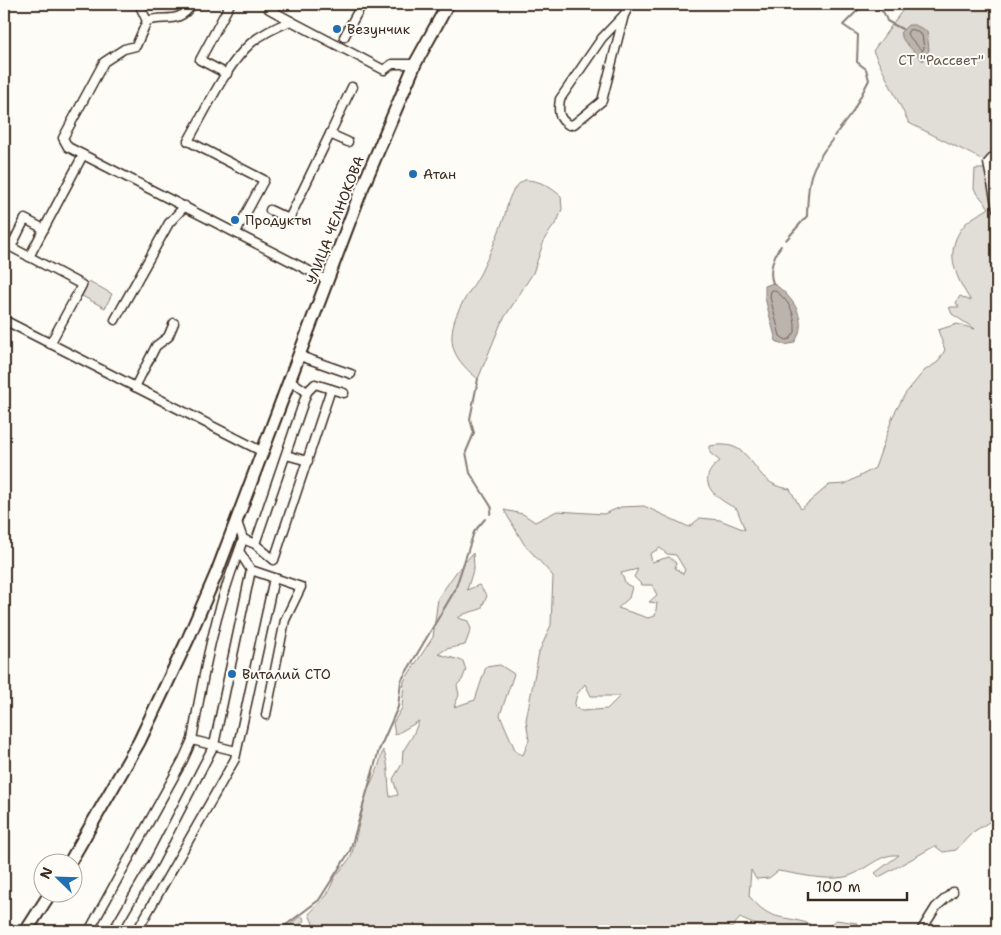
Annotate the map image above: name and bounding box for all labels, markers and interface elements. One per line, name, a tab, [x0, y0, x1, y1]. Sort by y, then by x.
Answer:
place label: Везунчик	[347, 20, 411, 38]
marker: Везунчик	[331, 23, 343, 35]
park label: СТ "Рассвет"	[898, 51, 984, 69]
street label: УЛИЦА ЧЕЛНОКОВА	[302, 153, 368, 287]
place label: Атан	[423, 165, 456, 183]
marker: Атан	[407, 168, 419, 180]
place label: Продукты	[245, 211, 312, 229]
marker: Продукты	[229, 214, 241, 226]
place label: Виталий СТО	[242, 665, 331, 683]
marker: Виталий СТО	[226, 668, 238, 680]
north arrow	[32, 852, 82, 902]
text: N	[36, 864, 56, 882]
scale bar	[808, 870, 907, 902]
text: 100 m	[816, 877, 861, 897]

